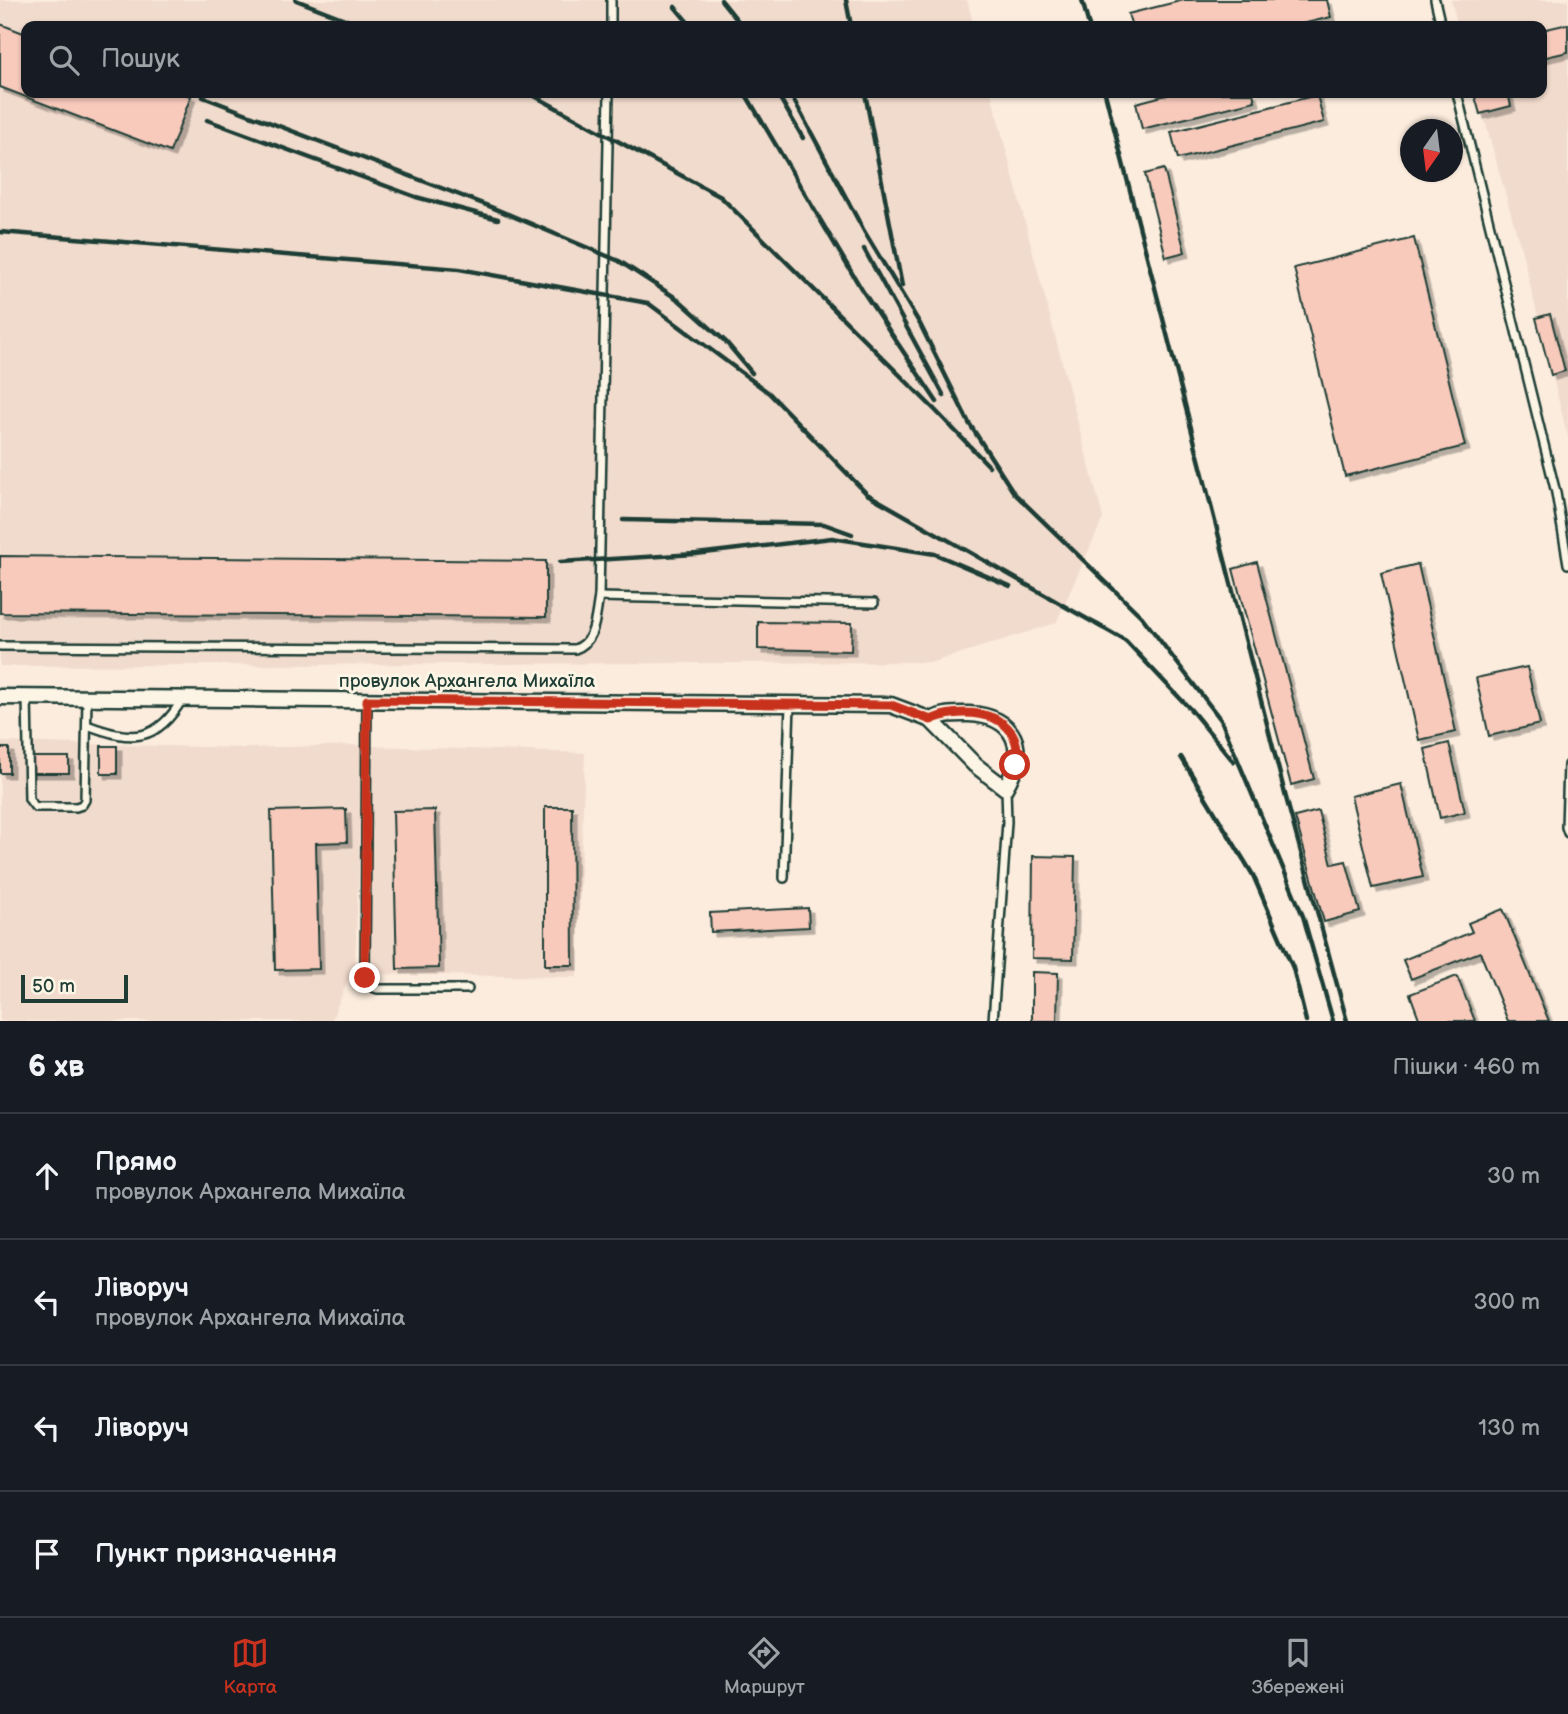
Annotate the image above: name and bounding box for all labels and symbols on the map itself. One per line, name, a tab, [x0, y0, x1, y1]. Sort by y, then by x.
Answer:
north arrow	[1400, 119, 1463, 182]
street label: провулок Архангела Михаїла	[339, 670, 595, 693]
route start	[999, 749, 1030, 780]
route end	[349, 962, 380, 993]
scale bar	[21, 972, 128, 1004]

